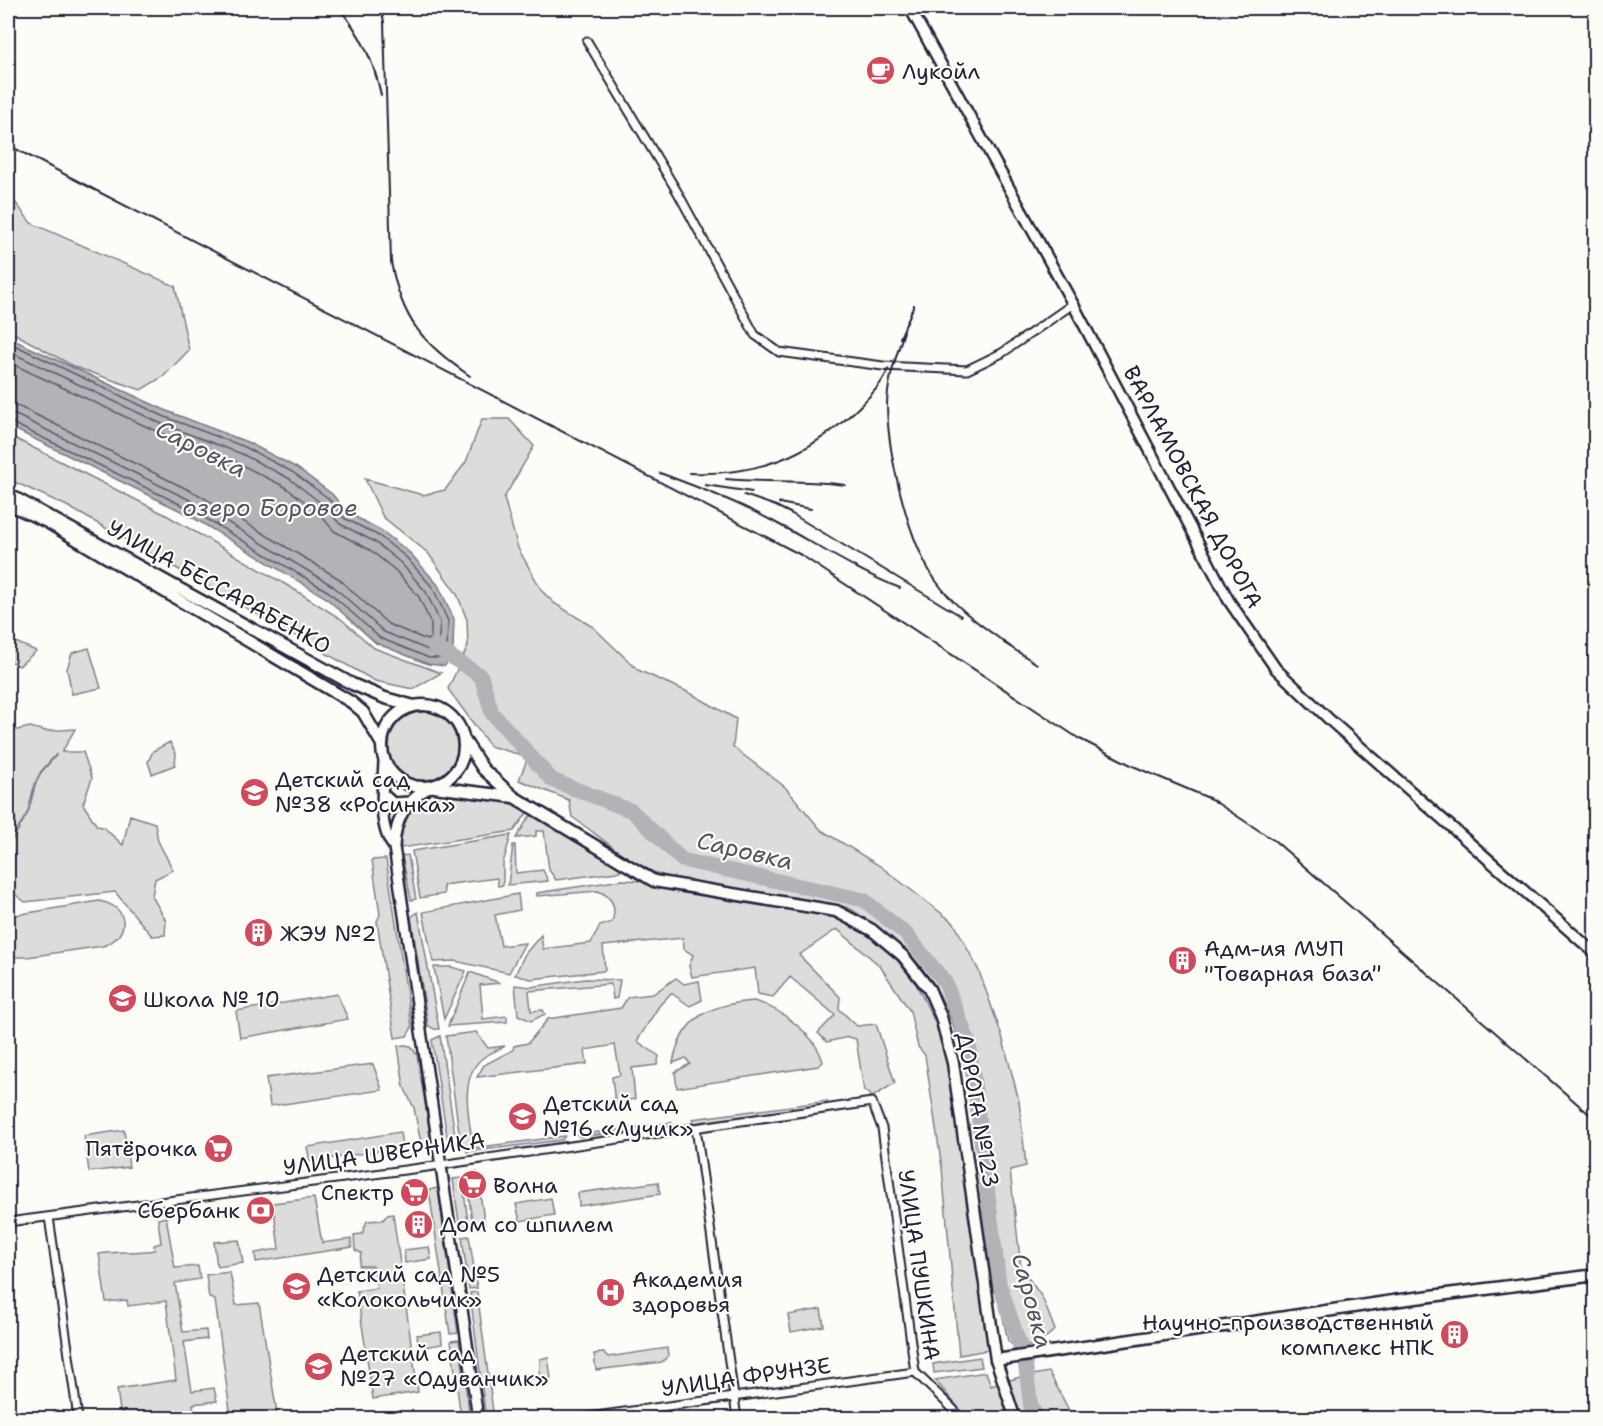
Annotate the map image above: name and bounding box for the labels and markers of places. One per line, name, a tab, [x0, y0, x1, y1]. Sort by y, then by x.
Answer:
cafe icon: Лукойл	[865, 55, 897, 87]
place label: Лукойл	[902, 57, 980, 86]
place label: Детский сад №38 «Росинка»	[275, 765, 456, 819]
school or university icon: Детский сад №38 «Росинка»	[238, 776, 270, 808]
building icon: ЖЭУ №2	[243, 917, 275, 949]
place label: ЖЭУ №2	[280, 919, 377, 948]
place label: Адм-ия МУП "Товарная база"	[1204, 934, 1382, 988]
building icon: Адм-ия МУП "Товарная база"	[1167, 945, 1199, 977]
school or university icon: Школа № 10	[106, 983, 138, 1015]
place label: Школа № 10	[143, 985, 280, 1014]
place label: Детский сад №16 «Лучик»	[543, 1089, 694, 1143]
school or university icon: Детский сад №16 «Лучик»	[506, 1100, 538, 1132]
supermarket icon: Пятёрочка	[202, 1132, 234, 1164]
place label: Пятёрочка	[86, 1134, 197, 1163]
supermarket icon: Волна	[456, 1169, 488, 1201]
place label: Волна	[493, 1171, 558, 1200]
supermarket icon: Спектр	[399, 1176, 431, 1208]
place label: Спектр	[321, 1178, 394, 1207]
bank icon: Сбербанк	[245, 1194, 277, 1226]
place label: Сбербанк	[137, 1196, 240, 1225]
building icon: Дом со шпилем	[403, 1208, 435, 1240]
place label: Дом со шпилем	[440, 1210, 613, 1239]
place label: Детский сад №5 «Колокольчик»	[317, 1260, 500, 1314]
place label: Академия здоровья	[632, 1265, 743, 1319]
school or university icon: Детский сад №5 «Колокольчик»	[280, 1271, 312, 1303]
hospital icon: Академия здоровья	[595, 1276, 627, 1308]
place label: Научно-производственный комплекс НПК	[1142, 1308, 1434, 1362]
building icon: Научно-производственный комплекс НПК	[1439, 1319, 1471, 1351]
place label: Детский сад №27 «Одуванчик»	[340, 1339, 549, 1393]
school or university icon: Детский сад №27 «Одуванчик»	[303, 1350, 335, 1382]

